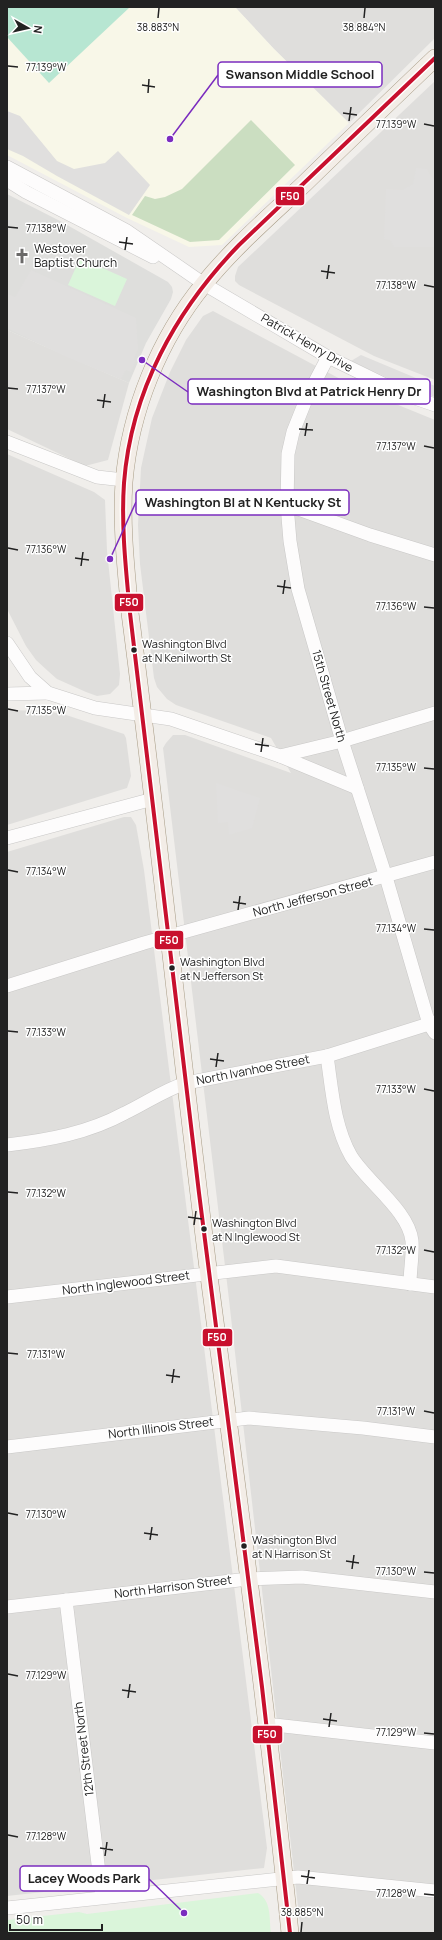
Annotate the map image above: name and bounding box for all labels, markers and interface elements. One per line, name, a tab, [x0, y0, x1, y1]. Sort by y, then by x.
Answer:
north arrow	[8, 8, 48, 48]
text: 38.883°N	[137, 20, 179, 34]
text: 38.884°N	[343, 20, 386, 34]
text: N	[30, 25, 46, 35]
text: 77.139°W	[26, 60, 67, 74]
callout: Swanson Middle School	[218, 62, 382, 87]
text: Swanson Middle School	[226, 65, 374, 83]
text: 77.139°W	[376, 117, 417, 131]
line badge: F50	[275, 186, 305, 206]
text: F50	[280, 188, 300, 203]
text: 77.138°W	[26, 221, 67, 235]
place label: Westover Baptist Church	[34, 240, 117, 271]
church icon: Westover Baptist Church	[13, 247, 31, 265]
text: 77.138°W	[376, 278, 417, 292]
street label: Patrick Henry Drive	[258, 309, 356, 376]
callout: Washington Blvd at Patrick Henry Dr	[188, 379, 430, 404]
text: 77.137°W	[26, 382, 66, 396]
text: Washington Blvd at Patrick Henry Dr	[196, 382, 422, 400]
text: 77.137°W	[376, 439, 416, 453]
callout: Washington Bl at N Kentucky St	[136, 490, 349, 515]
text: Washington Bl at N Kentucky St	[145, 493, 342, 511]
text: 77.136°W	[26, 542, 67, 556]
line badge: F50	[114, 593, 144, 612]
text: F50	[119, 594, 139, 609]
text: 77.136°W	[376, 599, 417, 613]
place label: Washington Blvd at N Kenilworth St	[142, 636, 232, 665]
marker: Washington Blvd at N Kenilworth St	[129, 645, 139, 655]
street label: 15th Street North	[308, 648, 351, 744]
text: 77.135°W	[26, 703, 67, 717]
text: 77.135°W	[376, 760, 417, 774]
text: 77.134°W	[26, 864, 67, 878]
street label: North Jefferson Street	[251, 872, 375, 921]
text: 77.134°W	[376, 921, 417, 935]
line badge: F50	[154, 930, 184, 950]
text: F50	[159, 932, 179, 947]
place label: Washington Blvd at N Jefferson St	[180, 954, 264, 983]
marker: Washington Blvd at N Jefferson St	[167, 963, 177, 973]
text: 77.133°W	[26, 1025, 67, 1039]
street label: North Ivanhoe Street	[195, 1050, 311, 1089]
text: 77.133°W	[376, 1082, 417, 1096]
text: 77.132°W	[26, 1186, 67, 1200]
place label: Washington Blvd at N Inglewood St	[212, 1215, 300, 1244]
marker: Washington Blvd at N Inglewood St	[199, 1224, 209, 1234]
text: 77.132°W	[376, 1243, 417, 1257]
street label: North Inglewood Street	[61, 1266, 191, 1299]
line badge: F50	[202, 1328, 233, 1347]
text: F50	[207, 1329, 227, 1344]
text: 77.131°W	[27, 1347, 66, 1361]
text: 77.131°W	[377, 1404, 416, 1418]
street label: North Illinois Street	[107, 1413, 215, 1442]
text: 77.130°W	[26, 1507, 67, 1521]
place label: Washington Blvd at N Harrison St	[252, 1532, 336, 1561]
marker: Washington Blvd at N Harrison St	[239, 1541, 249, 1551]
text: 77.130°W	[376, 1564, 417, 1578]
street label: North Harrison Street	[113, 1571, 233, 1602]
text: 77.129°W	[26, 1668, 67, 1682]
street label: 12th Street North	[69, 1701, 98, 1797]
line badge: F50	[252, 1725, 283, 1744]
text: 77.129°W	[376, 1725, 417, 1739]
text: F50	[257, 1726, 277, 1741]
text: 77.128°W	[26, 1829, 67, 1843]
callout: Lacey Woods Park	[20, 1866, 149, 1891]
text: Lacey Woods Park	[28, 1869, 141, 1887]
text: 77.128°W	[376, 1886, 417, 1900]
text: 38.885°N	[281, 1905, 323, 1919]
scale bar	[10, 1906, 102, 1932]
text: 50 m	[16, 1911, 43, 1928]

